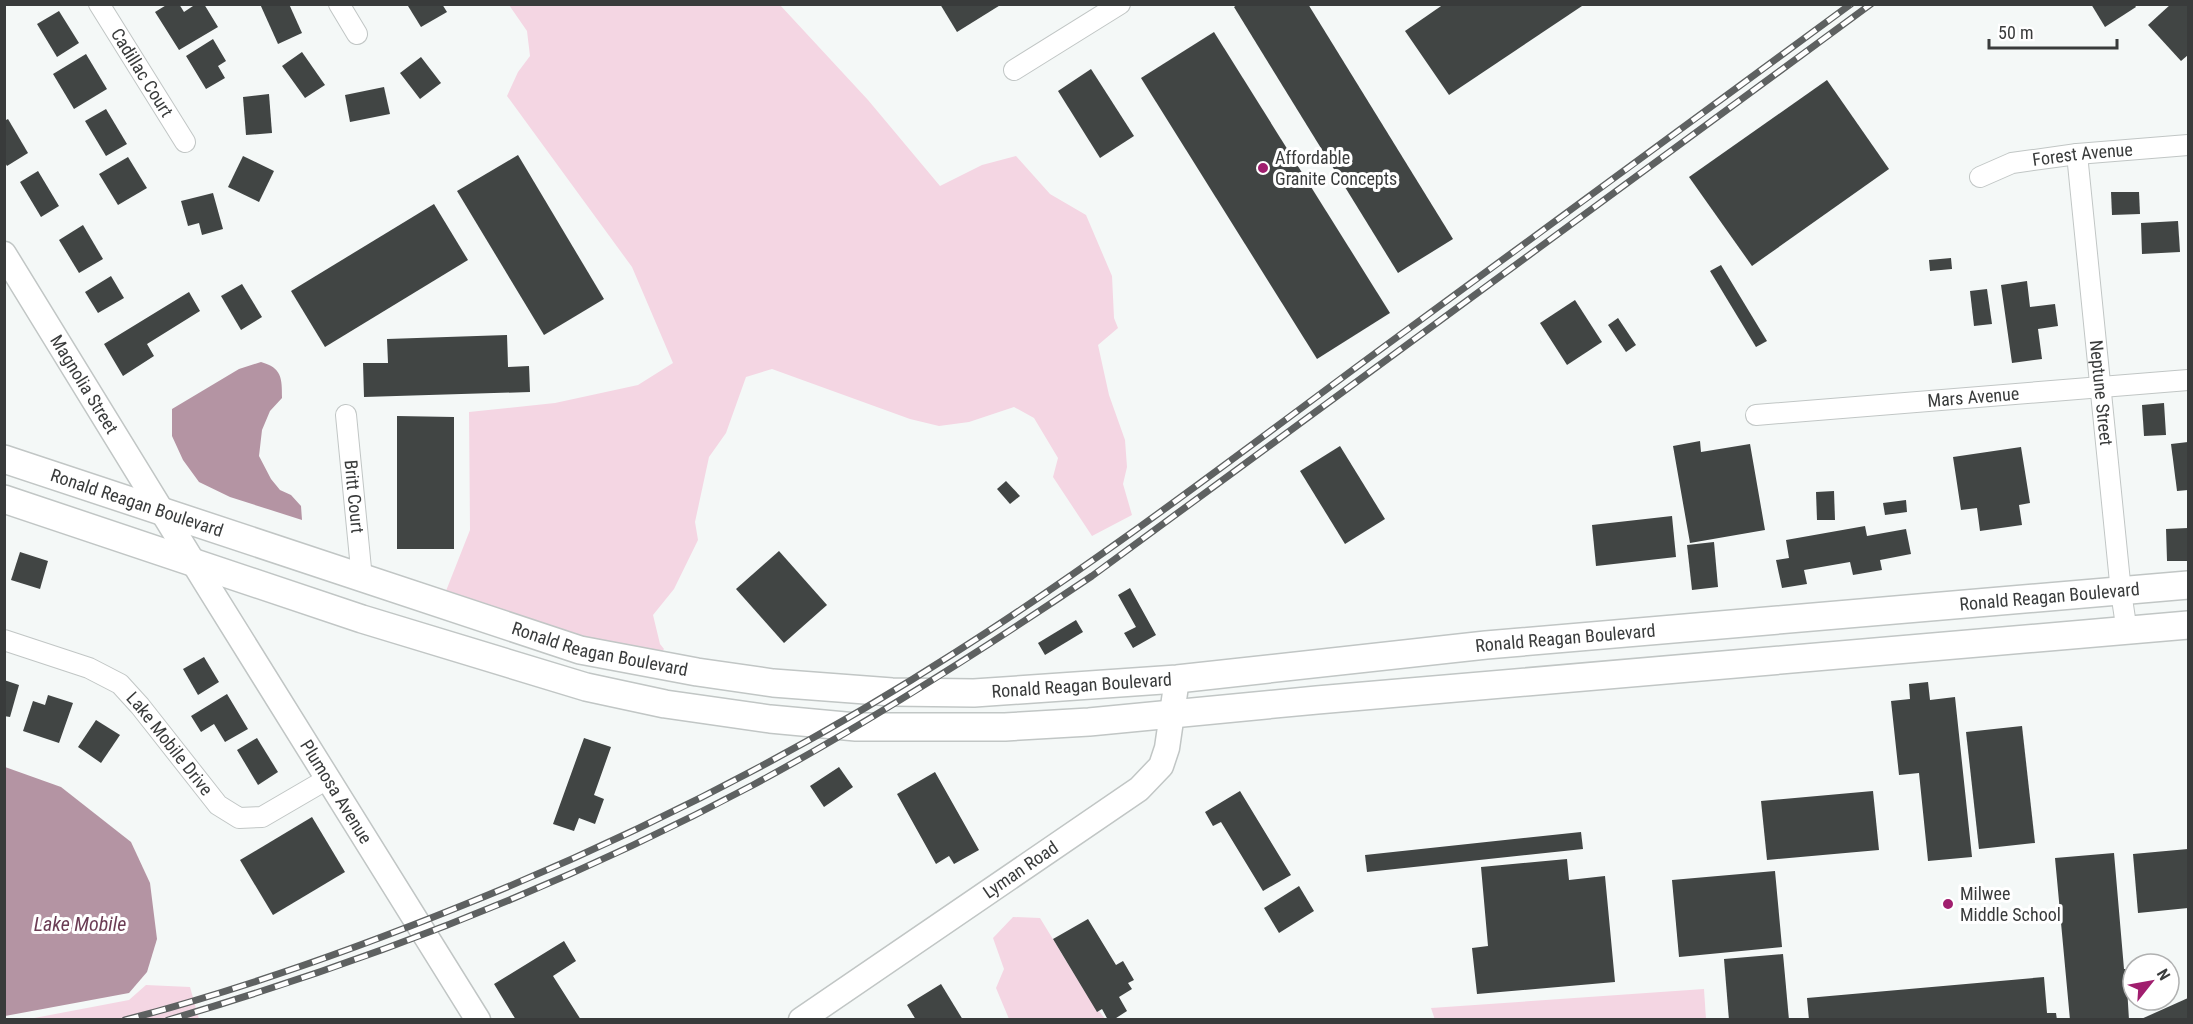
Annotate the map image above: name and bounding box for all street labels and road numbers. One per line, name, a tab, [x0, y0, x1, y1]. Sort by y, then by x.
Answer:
street label: Cadillac Court	[107, 24, 178, 121]
street label: Forest Avenue	[2031, 139, 2133, 170]
street label: Magnolia Street	[46, 331, 123, 437]
street label: Neptune Street	[2086, 339, 2117, 447]
street label: Mars Avenue	[1927, 383, 2020, 411]
street label: Britt Court	[340, 459, 368, 534]
street label: Ronald Reagan Boulevard	[48, 464, 226, 541]
street label: Ronald Reagan Boulevard	[1959, 578, 2140, 614]
street label: Ronald Reagan Boulevard	[509, 617, 690, 680]
street label: Ronald Reagan Boulevard	[1474, 620, 1656, 656]
street label: Ronald Reagan Boulevard	[991, 668, 1173, 702]
street label: Lake Mobile Drive	[122, 687, 217, 799]
street label: Plumosa Avenue	[296, 736, 377, 847]
street label: Lyman Road	[979, 837, 1062, 902]

